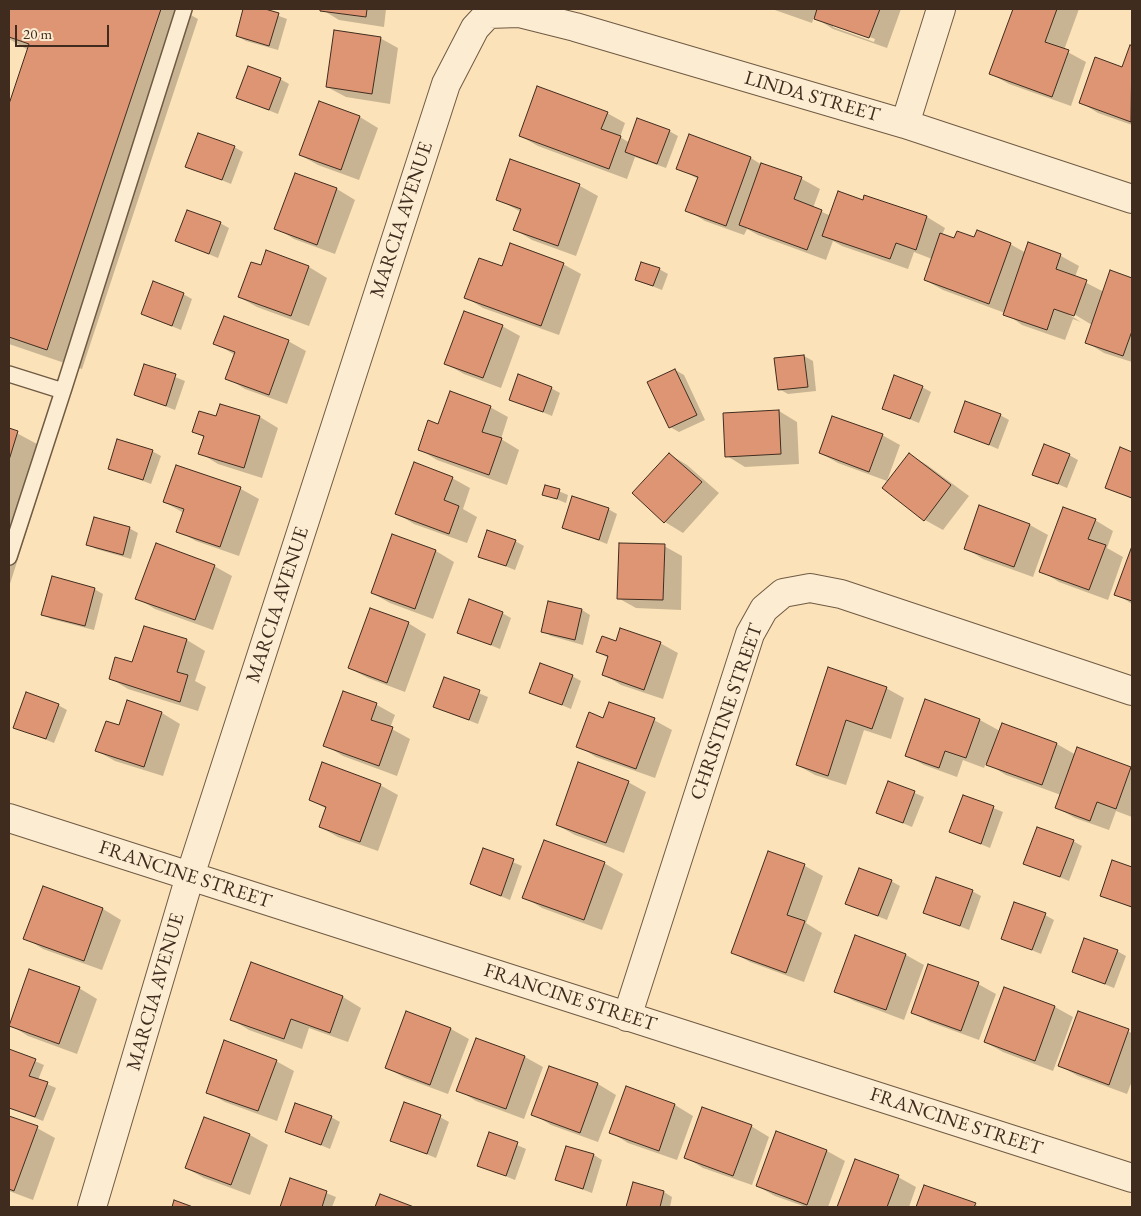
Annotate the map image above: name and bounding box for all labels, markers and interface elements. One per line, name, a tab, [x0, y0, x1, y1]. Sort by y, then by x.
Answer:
scale bar	[18, 15, 111, 47]
text: 20 m	[23, 24, 52, 43]
street label: LINDA STREET	[742, 66, 882, 128]
street label: MARCIA AVENUE	[365, 139, 439, 301]
street label: MARCIA AVENUE	[241, 524, 315, 686]
street label: CHRISTINE STREET	[686, 621, 768, 803]
street label: FRANCINE STREET	[96, 836, 274, 914]
street label: MARCIA AVENUE	[122, 911, 190, 1073]
street label: FRANCINE STREET	[481, 959, 659, 1037]
street label: FRANCINE STREET	[867, 1083, 1045, 1161]

